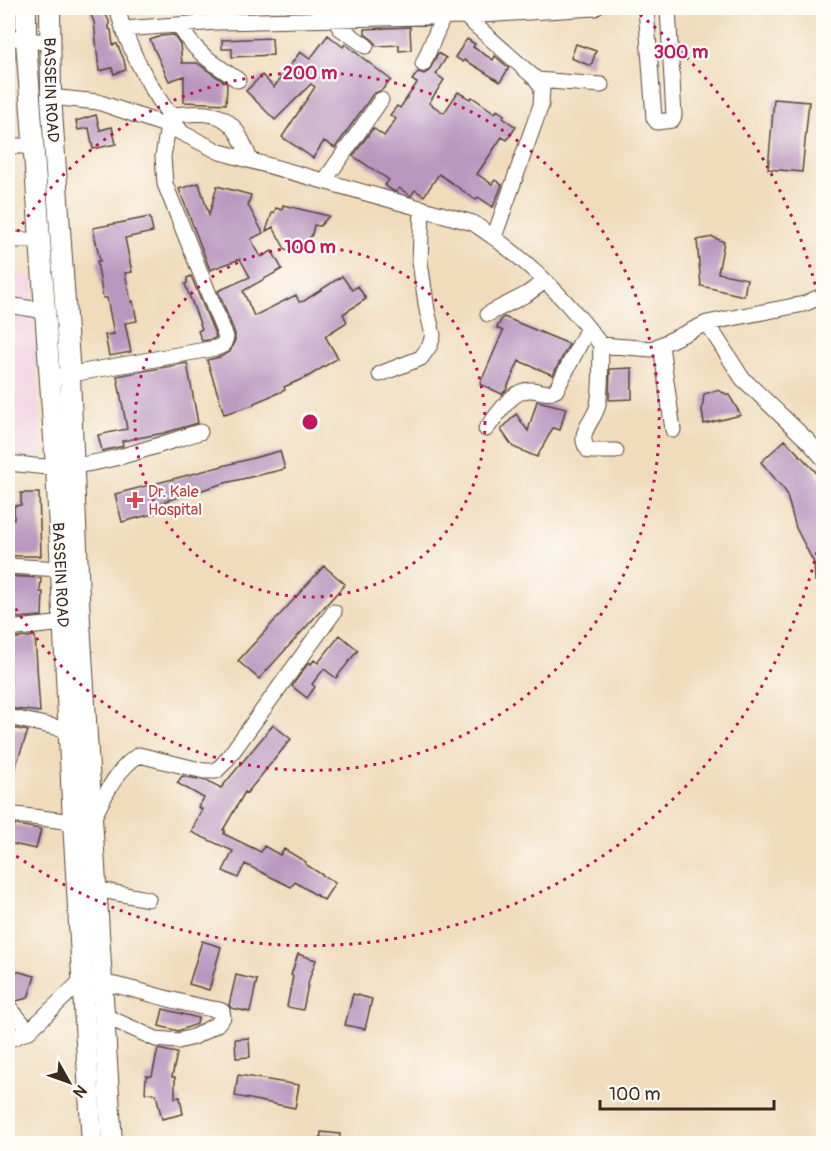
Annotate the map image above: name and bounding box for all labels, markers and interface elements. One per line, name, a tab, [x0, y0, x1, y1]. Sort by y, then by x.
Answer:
street label: BASSEIN ROAD	[39, 37, 63, 143]
text: 300 m	[654, 41, 708, 64]
text: 200 m	[283, 62, 337, 85]
text: 100 m	[284, 236, 336, 259]
centre of rings	[300, 412, 320, 432]
place label: Dr. Kale Hospital	[148, 482, 202, 520]
marker: Dr. Kale Hospital	[126, 491, 144, 509]
street label: BASSEIN ROAD	[48, 522, 73, 628]
north arrow	[39, 1052, 99, 1112]
scale bar	[600, 1073, 774, 1111]
text: N	[68, 1080, 91, 1102]
text: 100 m	[609, 1083, 661, 1106]

